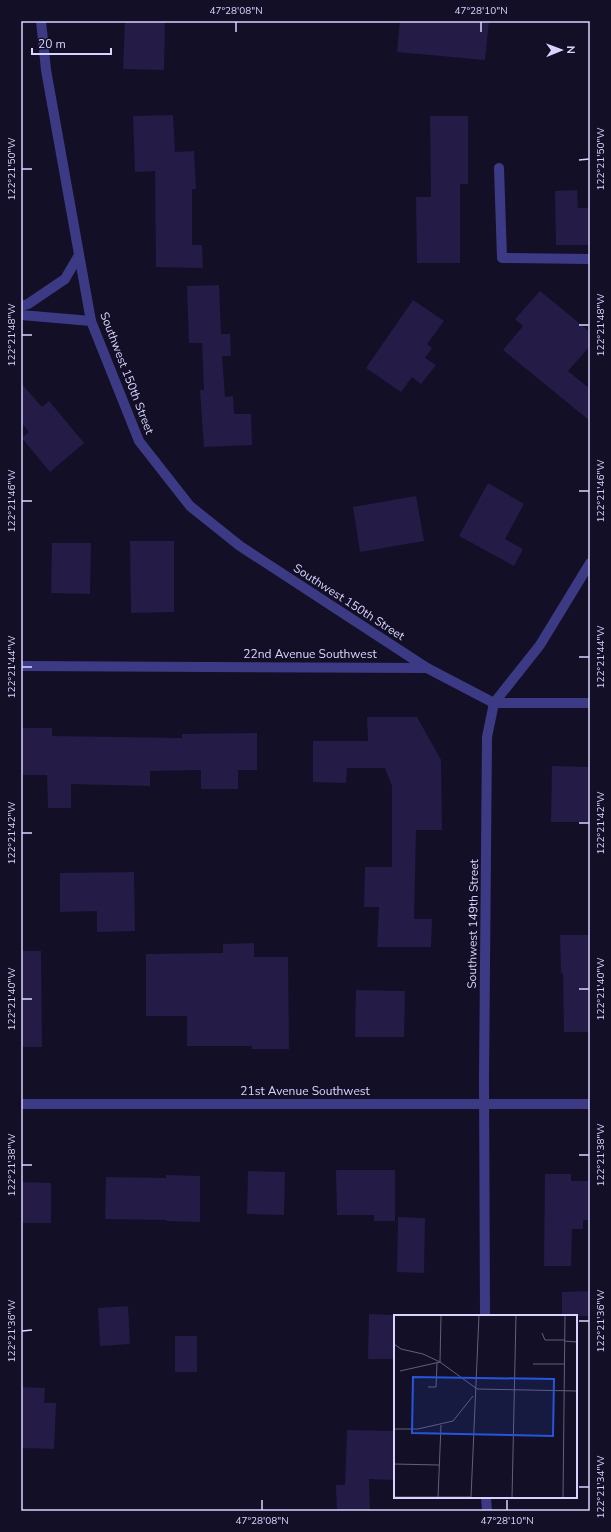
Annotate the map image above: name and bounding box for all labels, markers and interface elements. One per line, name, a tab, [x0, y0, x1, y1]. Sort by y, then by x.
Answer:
text: 47°28'08"N	[209, 4, 263, 18]
text: 47°28'10"N	[454, 4, 508, 18]
scale bar	[32, 30, 111, 56]
north arrow	[541, 30, 581, 70]
text: 20 m	[38, 36, 66, 52]
text: N	[563, 46, 578, 54]
text: 122°21'50"W	[594, 128, 608, 190]
text: 122°21'50"W	[5, 138, 19, 200]
text: 122°21'48"W	[594, 294, 608, 356]
text: 122°21'48"W	[5, 304, 19, 366]
street label: Southwest 150th Street	[96, 310, 158, 437]
text: 122°21'46"W	[594, 460, 608, 522]
text: 122°21'46"W	[5, 470, 19, 532]
street label: Southwest 150th Street	[290, 560, 408, 644]
text: 122°21'44"W	[594, 626, 608, 688]
text: 122°21'44"W	[5, 636, 19, 698]
street label: 22nd Avenue Southwest	[243, 646, 377, 662]
text: 122°21'42"W	[594, 792, 608, 854]
text: 122°21'42"W	[5, 802, 19, 864]
street label: Southwest 149th Street	[464, 858, 482, 989]
text: 122°21'40"W	[594, 958, 608, 1020]
text: 122°21'40"W	[5, 968, 19, 1030]
street label: 21st Avenue Southwest	[240, 1083, 370, 1099]
text: 122°21'38"W	[594, 1124, 608, 1186]
text: 122°21'38"W	[5, 1134, 19, 1196]
text: 122°21'36"W	[594, 1290, 608, 1352]
text: 122°21'36"W	[5, 1300, 19, 1362]
inset map	[394, 1315, 577, 1498]
text: 122°21'34"W	[594, 1456, 608, 1518]
text: 47°28'08"N	[235, 1514, 289, 1528]
text: 47°28'10"N	[480, 1514, 534, 1528]

